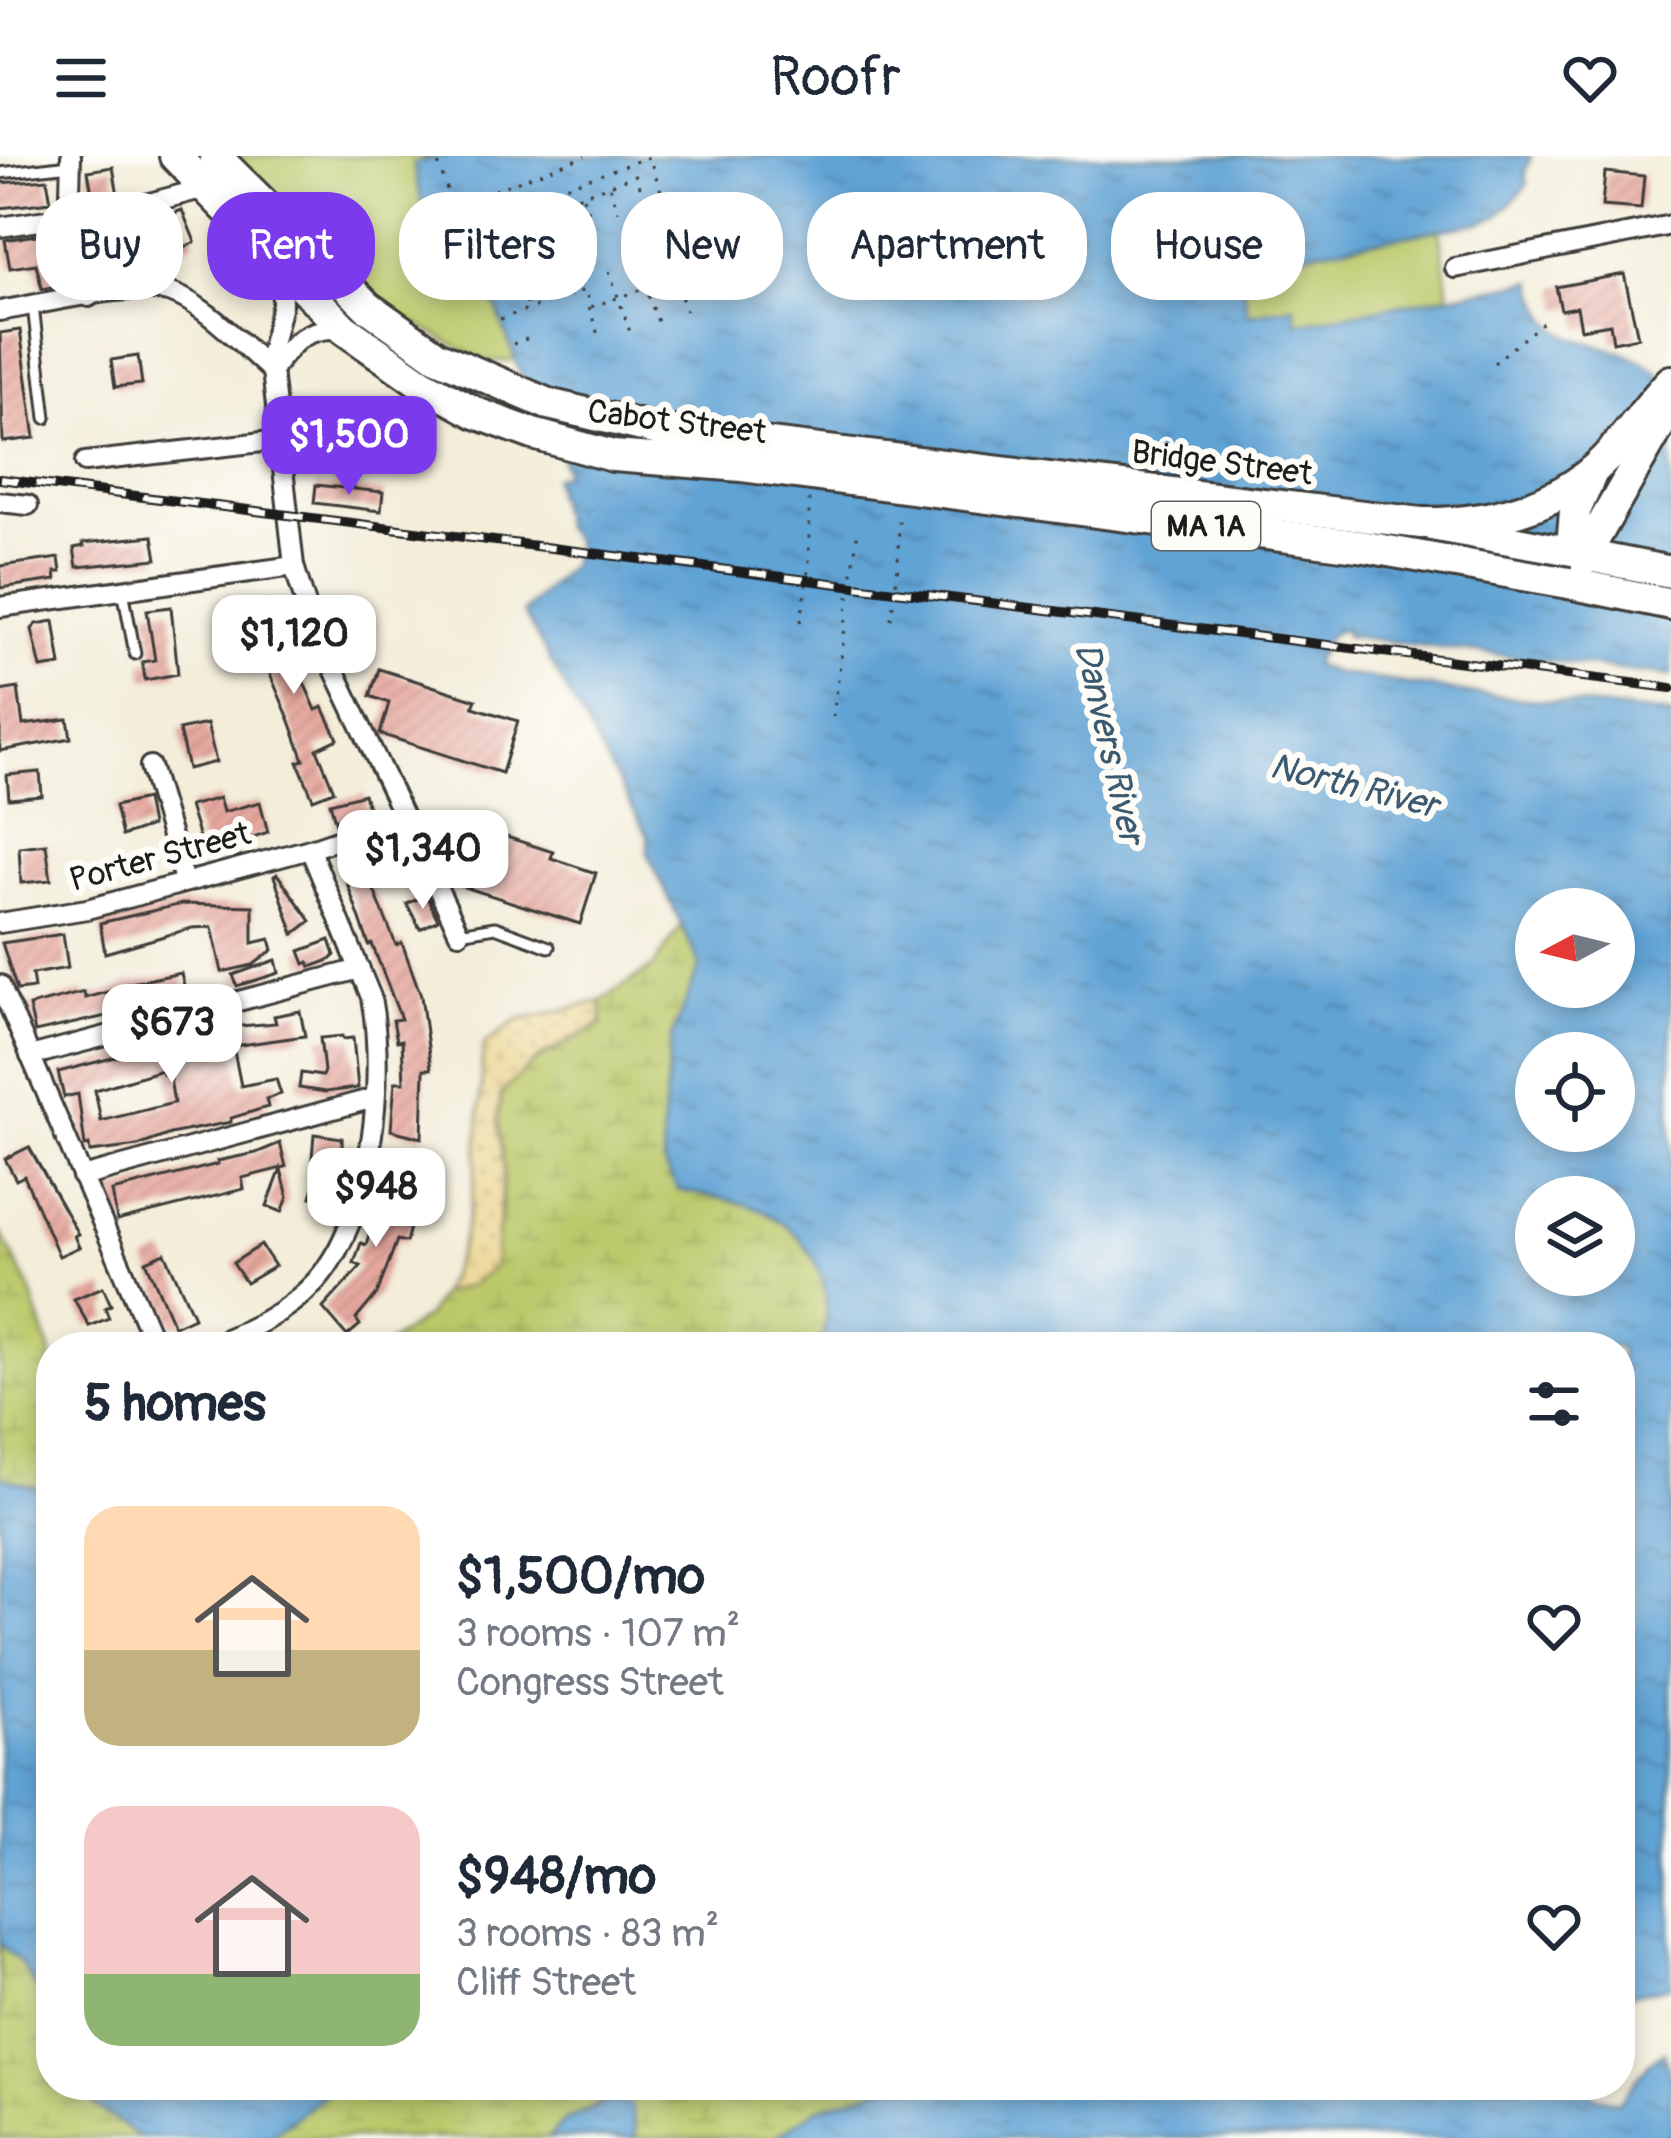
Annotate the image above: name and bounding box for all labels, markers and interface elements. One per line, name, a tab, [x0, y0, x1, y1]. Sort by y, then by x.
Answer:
text: Roofr	[770, 44, 901, 112]
icon: menu	[48, 45, 114, 111]
icon: heart	[1557, 45, 1623, 111]
chip: Buy	[36, 192, 183, 300]
chip: Rent	[207, 192, 375, 300]
chip: Filters	[399, 192, 597, 300]
chip: New	[621, 192, 783, 300]
chip: Apartment	[807, 192, 1087, 300]
chip: House	[1111, 192, 1305, 300]
street label: Cabot Street	[585, 391, 769, 453]
pin: $1,500	[251, 396, 447, 498]
text: $1,500	[289, 410, 409, 459]
street label: Bridge Street	[1129, 432, 1315, 495]
road number: MA 1A	[1152, 502, 1260, 550]
pin: $1,120	[196, 595, 392, 697]
text: $1,120	[239, 609, 349, 658]
water label: Danvers River	[1064, 638, 1155, 852]
water label: North River	[1266, 744, 1446, 830]
pin: $1,340	[325, 810, 521, 912]
street label: Porter Street	[65, 813, 256, 901]
text: $1,340	[364, 824, 482, 873]
north arrow	[1515, 888, 1635, 1008]
map controls	[1515, 888, 1635, 1296]
pin: $673	[101, 984, 243, 1086]
text: $673	[129, 998, 215, 1047]
button: locate	[1515, 1032, 1635, 1152]
pin: $948	[305, 1148, 447, 1250]
text: $948	[334, 1162, 418, 1211]
button: layers	[1515, 1176, 1635, 1296]
icon: filters	[1521, 1371, 1587, 1437]
text: 5 homes	[84, 1372, 266, 1436]
text: $1,500/mo	[456, 1545, 705, 1609]
icon: home	[180, 1554, 324, 1698]
icon: heart	[1521, 1593, 1587, 1659]
text: 3 rooms · 107 m²	[456, 1609, 740, 1658]
text: Congress Street	[456, 1658, 724, 1707]
text: $948/mo	[456, 1845, 656, 1909]
icon: home	[180, 1854, 324, 1998]
icon: heart	[1521, 1893, 1587, 1959]
text: 3 rooms · 83 m²	[456, 1909, 719, 1958]
text: Cliff Street	[456, 1958, 636, 2007]

